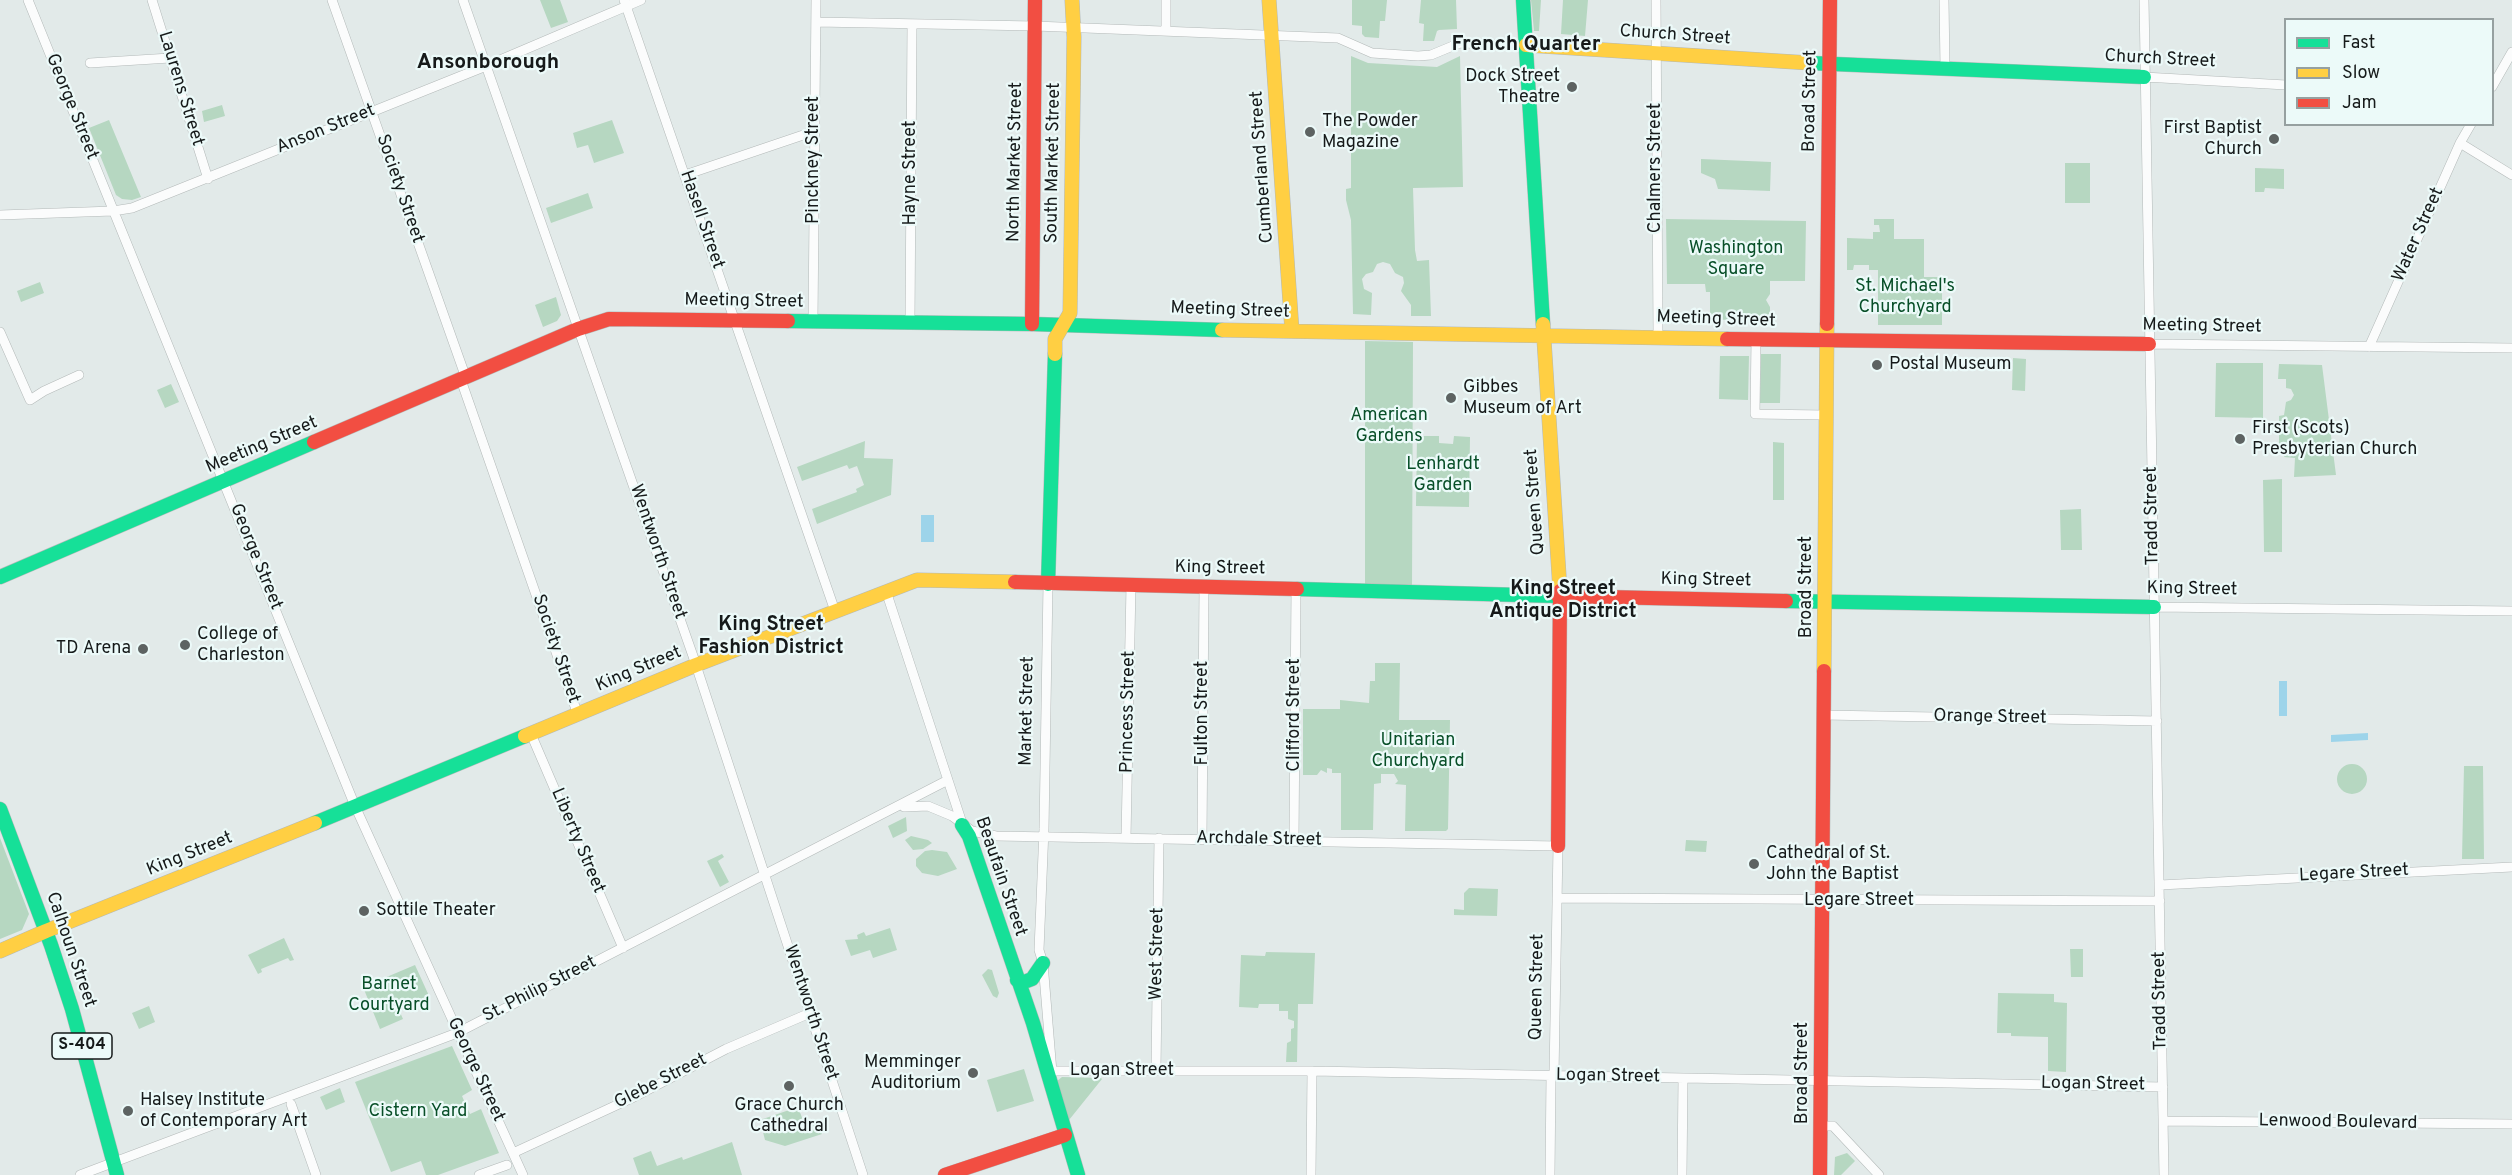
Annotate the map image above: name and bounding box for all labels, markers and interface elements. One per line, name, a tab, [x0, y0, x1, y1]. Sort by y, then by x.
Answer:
legend	[2284, 18, 2494, 126]
street label: Church Street	[1619, 21, 1731, 51]
street label: Laurens Street	[152, 29, 208, 149]
text: Fast	[2342, 32, 2375, 55]
district label: French Quarter	[1452, 33, 1600, 59]
street label: Church Street	[2104, 46, 2216, 74]
street label: Broad Street	[1799, 50, 1823, 152]
street label: George Street	[40, 51, 102, 163]
district label: Ansonborough	[417, 51, 559, 77]
text: Slow	[2342, 62, 2380, 85]
place label: Dock Street Theatre	[1465, 66, 1560, 109]
marker: Dock Street Theatre	[1565, 80, 1579, 94]
street label: North Market Street	[1004, 82, 1028, 242]
street label: South Market Street	[1042, 82, 1066, 244]
street label: Cumberland Street	[1247, 90, 1279, 244]
text: Jam	[2342, 92, 2377, 115]
street label: Pinckney Street	[803, 96, 825, 224]
street label: Anson Street	[274, 100, 378, 160]
street label: Chalmers Street	[1645, 103, 1667, 233]
place label: The Powder Magazine	[1322, 111, 1418, 154]
place label: First Baptist Church	[2163, 118, 2262, 160]
street label: Hayne Street	[900, 120, 922, 226]
marker: The Powder Magazine	[1303, 125, 1317, 139]
street label: Society Street	[370, 132, 428, 246]
marker: First Baptist Church	[2267, 132, 2281, 146]
street label: Hasell Street	[674, 168, 728, 272]
street label: Water Street	[2389, 184, 2449, 286]
park label: Washington Square	[1689, 238, 1783, 280]
park label: St. Michael's Churchyard	[1855, 276, 1955, 318]
street label: Meeting Street	[684, 290, 804, 314]
street label: Meeting Street	[1170, 298, 1290, 324]
street label: Meeting Street	[1656, 307, 1776, 333]
street label: Meeting Street	[2142, 315, 2262, 339]
place label: Postal Museum	[1889, 354, 2012, 376]
marker: Postal Museum	[1870, 358, 1884, 372]
place label: Gibbes Museum of Art	[1463, 377, 1582, 420]
marker: Gibbes Museum of Art	[1444, 391, 1458, 405]
park label: American Gardens	[1350, 405, 1428, 448]
street label: Meeting Street	[203, 413, 321, 479]
place label: First (Scots) Presbyterian Church	[2252, 418, 2417, 460]
marker: First (Scots) Presbyterian Church	[2233, 432, 2247, 446]
street label: Queen Street	[1521, 448, 1551, 556]
park label: Lenhardt Garden	[1406, 454, 1480, 496]
street label: Tradd Street	[2141, 466, 2165, 566]
street label: Wentworth Street	[624, 482, 690, 622]
street label: George Street	[224, 501, 286, 613]
street label: Broad Street	[1796, 536, 1818, 638]
street label: King Street	[1174, 557, 1266, 581]
street label: King Street	[1660, 569, 1752, 593]
district label: King Street Antique District	[1489, 578, 1637, 625]
street label: King Street	[2146, 578, 2238, 602]
street label: Society Street	[526, 592, 584, 706]
district label: King Street Fashion District	[698, 614, 844, 661]
place label: College of Charleston	[197, 624, 285, 666]
place label: TD Arena	[56, 638, 131, 660]
marker: College of Charleston	[178, 638, 192, 652]
marker: TD Arena	[136, 642, 150, 656]
street label: King Street	[593, 642, 685, 698]
street label: Princess Street	[1117, 651, 1141, 773]
street label: Market Street	[1016, 656, 1040, 766]
street label: Clifford Street	[1284, 658, 1306, 772]
street label: Fulton Street	[1192, 661, 1214, 765]
street label: Orange Street	[1933, 706, 2047, 730]
park label: Unitarian Churchyard	[1371, 730, 1465, 772]
street label: Liberty Street	[545, 785, 609, 897]
street label: Beaufain Street	[969, 814, 1031, 940]
street label: King Street	[144, 828, 236, 882]
street label: Archdale Street	[1196, 828, 1322, 852]
place label: Cathedral of St. John the Baptist	[1766, 843, 1899, 886]
marker: Cathedral of St. John the Baptist	[1747, 857, 1761, 871]
street label: Legare Street	[2298, 860, 2410, 888]
street label: Calhoun Street	[40, 890, 100, 1010]
street label: Legare Street	[1804, 890, 1914, 912]
place label: Sottile Theater	[376, 900, 496, 922]
marker: Sottile Theater	[357, 904, 371, 918]
street label: West Street	[1146, 907, 1170, 1001]
street label: Queen Street	[1526, 933, 1550, 1041]
street label: Wentworth Street	[778, 942, 842, 1084]
street label: Tradd Street	[2149, 951, 2173, 1051]
street label: St. Philip Street	[480, 952, 600, 1028]
park label: Barnet Courtyard	[348, 974, 430, 1016]
street label: George Street	[441, 1014, 509, 1126]
street label: Broad Street	[1792, 1022, 1814, 1124]
road number: S-404	[52, 1033, 112, 1059]
street label: Glebe Street	[611, 1050, 711, 1114]
place label: Memminger Auditorium	[864, 1052, 961, 1094]
street label: Logan Street	[1070, 1060, 1174, 1082]
street label: Logan Street	[1556, 1065, 1660, 1089]
marker: Memminger Auditorium	[966, 1066, 980, 1080]
street label: Logan Street	[2041, 1073, 2145, 1097]
marker: Grace Church Cathedral	[782, 1079, 796, 1093]
place label: Halsey Institute of Contemporary Art	[140, 1090, 308, 1132]
place label: Grace Church Cathedral	[734, 1095, 844, 1138]
park label: Cistern Yard	[369, 1101, 467, 1123]
marker: Halsey Institute of Contemporary Art	[121, 1104, 135, 1118]
street label: Lenwood Boulevard	[2258, 1111, 2418, 1135]

